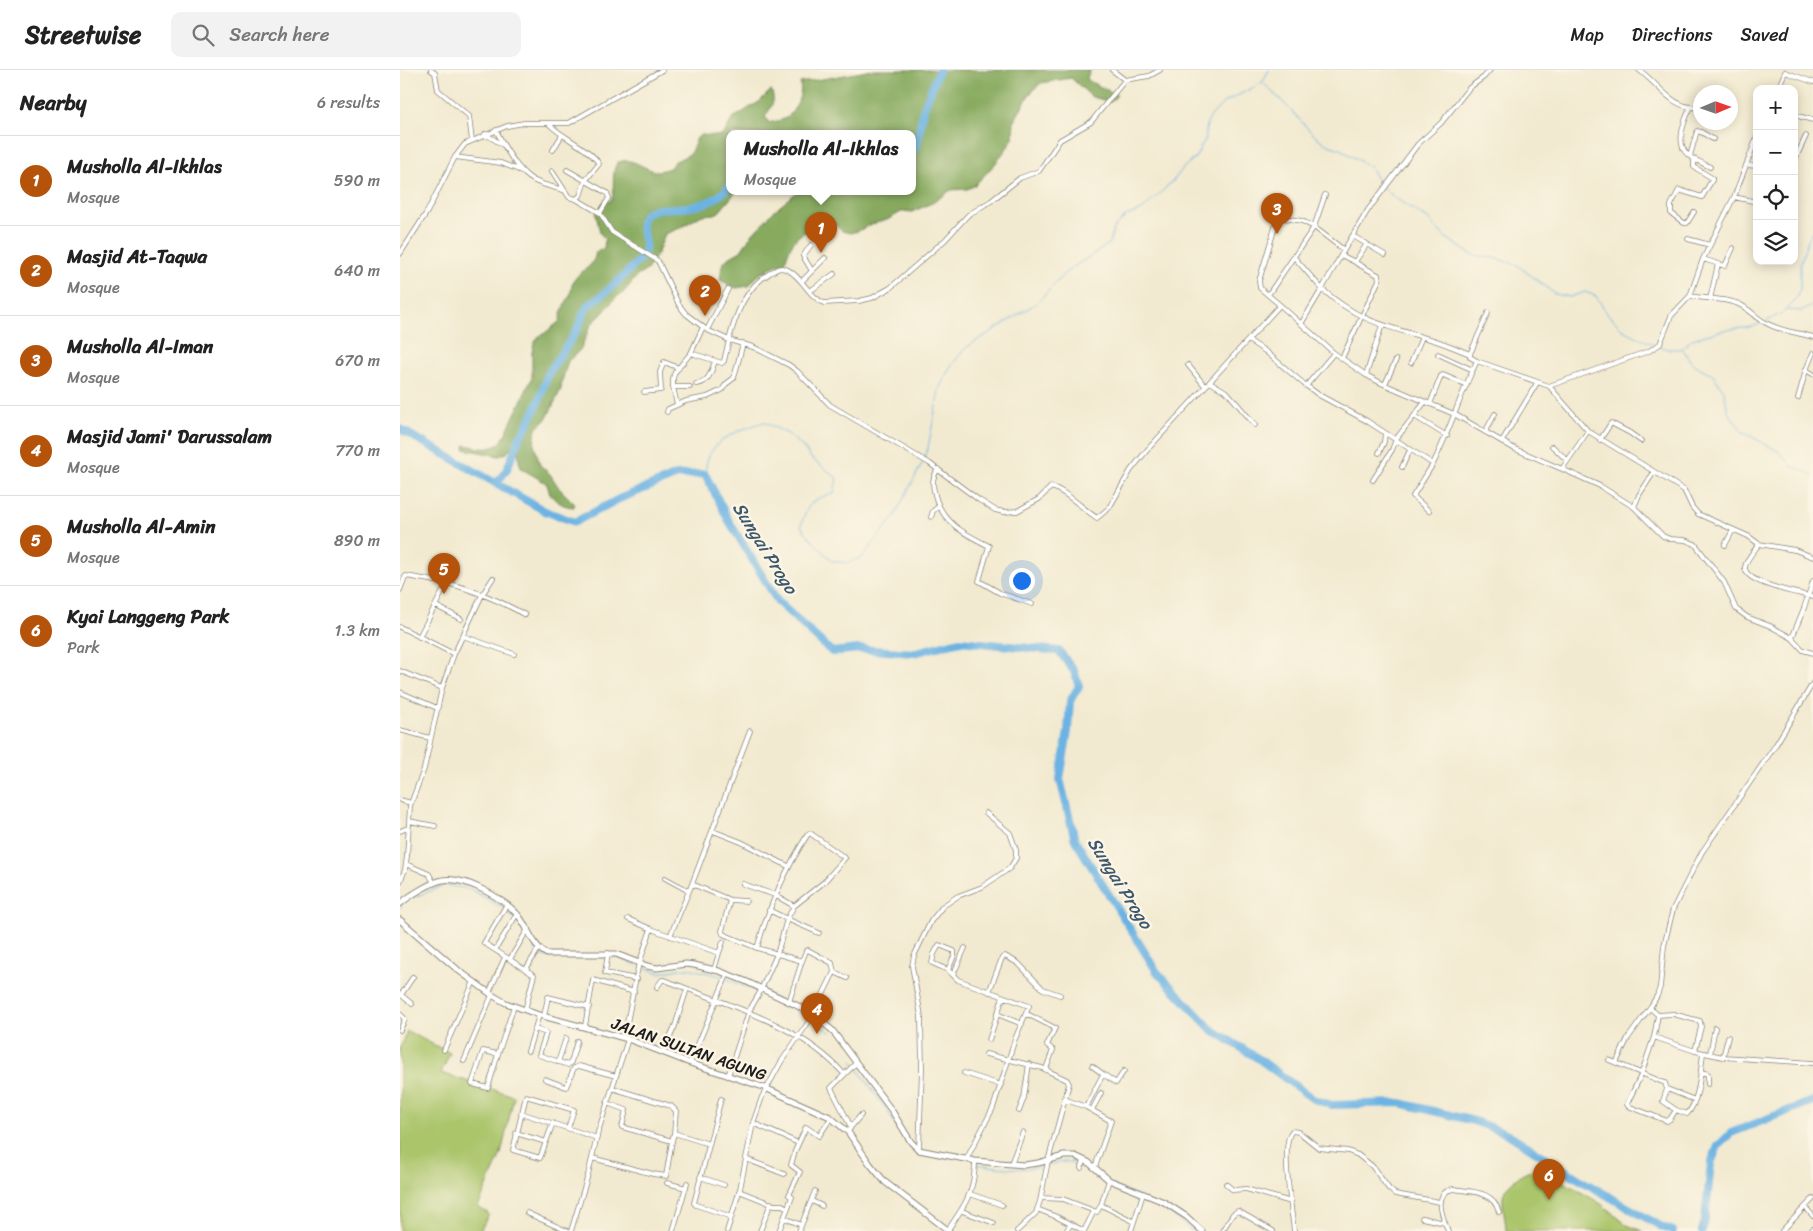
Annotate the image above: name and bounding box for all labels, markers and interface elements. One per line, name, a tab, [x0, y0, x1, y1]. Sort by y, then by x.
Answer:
search box	[171, 12, 521, 57]
text: Streetwise	[25, 14, 141, 56]
text: Search here	[229, 18, 329, 51]
text: Map	[1571, 19, 1604, 51]
text: Directions	[1632, 19, 1713, 51]
text: Saved	[1741, 19, 1788, 51]
icon: search	[189, 21, 217, 49]
text: Nearby	[20, 84, 86, 122]
north arrow	[1693, 85, 1738, 130]
map controls	[1753, 85, 1798, 265]
button: +	[1753, 85, 1798, 130]
text: 6 results	[317, 88, 380, 117]
popup	[726, 130, 916, 195]
button: −	[1753, 130, 1798, 175]
text: Musholla Al-Ikhlas	[744, 132, 898, 165]
text: Musholla Al-Ikhlas	[67, 150, 222, 183]
text: Mosque	[744, 165, 796, 194]
text: 1	[33, 166, 39, 195]
text: 590 m	[334, 166, 380, 195]
button: locate	[1753, 175, 1798, 220]
text: Mosque	[67, 183, 120, 212]
pin: 3	[1261, 193, 1293, 234]
pin: 1	[805, 212, 837, 253]
button: layers	[1753, 220, 1798, 265]
text: Masjid At-Taqwa	[67, 240, 207, 273]
text: 2	[31, 256, 41, 285]
text: 640 m	[334, 256, 380, 285]
text: Mosque	[67, 273, 120, 302]
pin: 2	[689, 275, 721, 316]
text: Musholla Al-Iman	[67, 330, 213, 363]
text: 3	[32, 346, 40, 375]
text: 670 m	[335, 346, 380, 375]
text: Mosque	[67, 363, 120, 392]
text: Masjid Jami' Darussalam	[67, 420, 272, 453]
text: 4	[31, 436, 41, 465]
text: 770 m	[335, 436, 380, 465]
text: Mosque	[67, 453, 120, 482]
water label: Sungai Progo	[724, 495, 807, 602]
text: Musholla Al-Amin	[67, 510, 215, 543]
text: 5	[31, 526, 41, 555]
text: 890 m	[334, 526, 380, 555]
text: Mosque	[67, 543, 120, 572]
pin: 5	[428, 553, 460, 594]
your location	[1009, 568, 1035, 594]
text: Kyai Langgeng Park	[67, 600, 229, 633]
text: 6	[31, 616, 41, 645]
text: 1.3 km	[335, 616, 380, 645]
text: Park	[67, 633, 100, 662]
water label: Sungai Progo	[1079, 830, 1162, 937]
pin: 4	[801, 993, 833, 1034]
street label: JALAN SULTAN AGUNG	[607, 1009, 770, 1089]
pin: 6	[1533, 1159, 1565, 1200]

